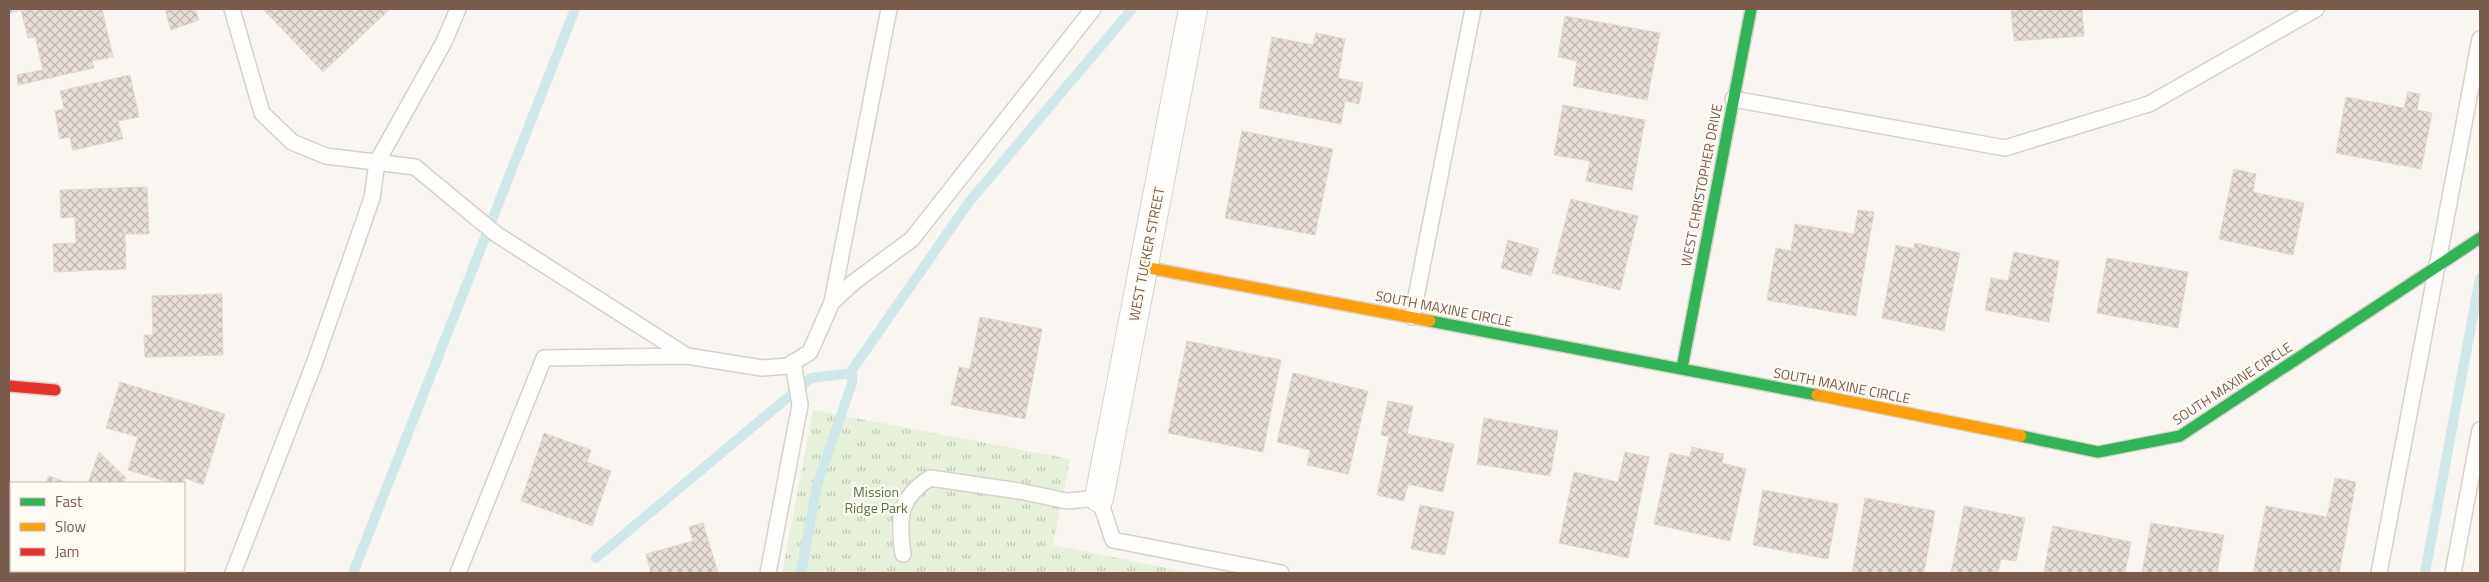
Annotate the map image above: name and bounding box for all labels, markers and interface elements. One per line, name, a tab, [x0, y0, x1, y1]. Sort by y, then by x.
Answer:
street label: WEST CHRISTOPHER DRIVE	[1675, 102, 1727, 268]
street label: WEST TUCKER STREET	[1123, 185, 1169, 323]
street label: SOUTH MAXINE CIRCLE	[1374, 284, 1515, 332]
street label: SOUTH MAXINE CIRCLE	[2168, 336, 2296, 430]
street label: SOUTH MAXINE CIRCLE	[1772, 361, 1913, 409]
park label: Mission Ridge Park	[844, 481, 908, 518]
legend	[10, 482, 185, 572]
text: Fast	[55, 490, 83, 513]
text: Slow	[55, 515, 86, 538]
text: Jam	[55, 540, 79, 563]

